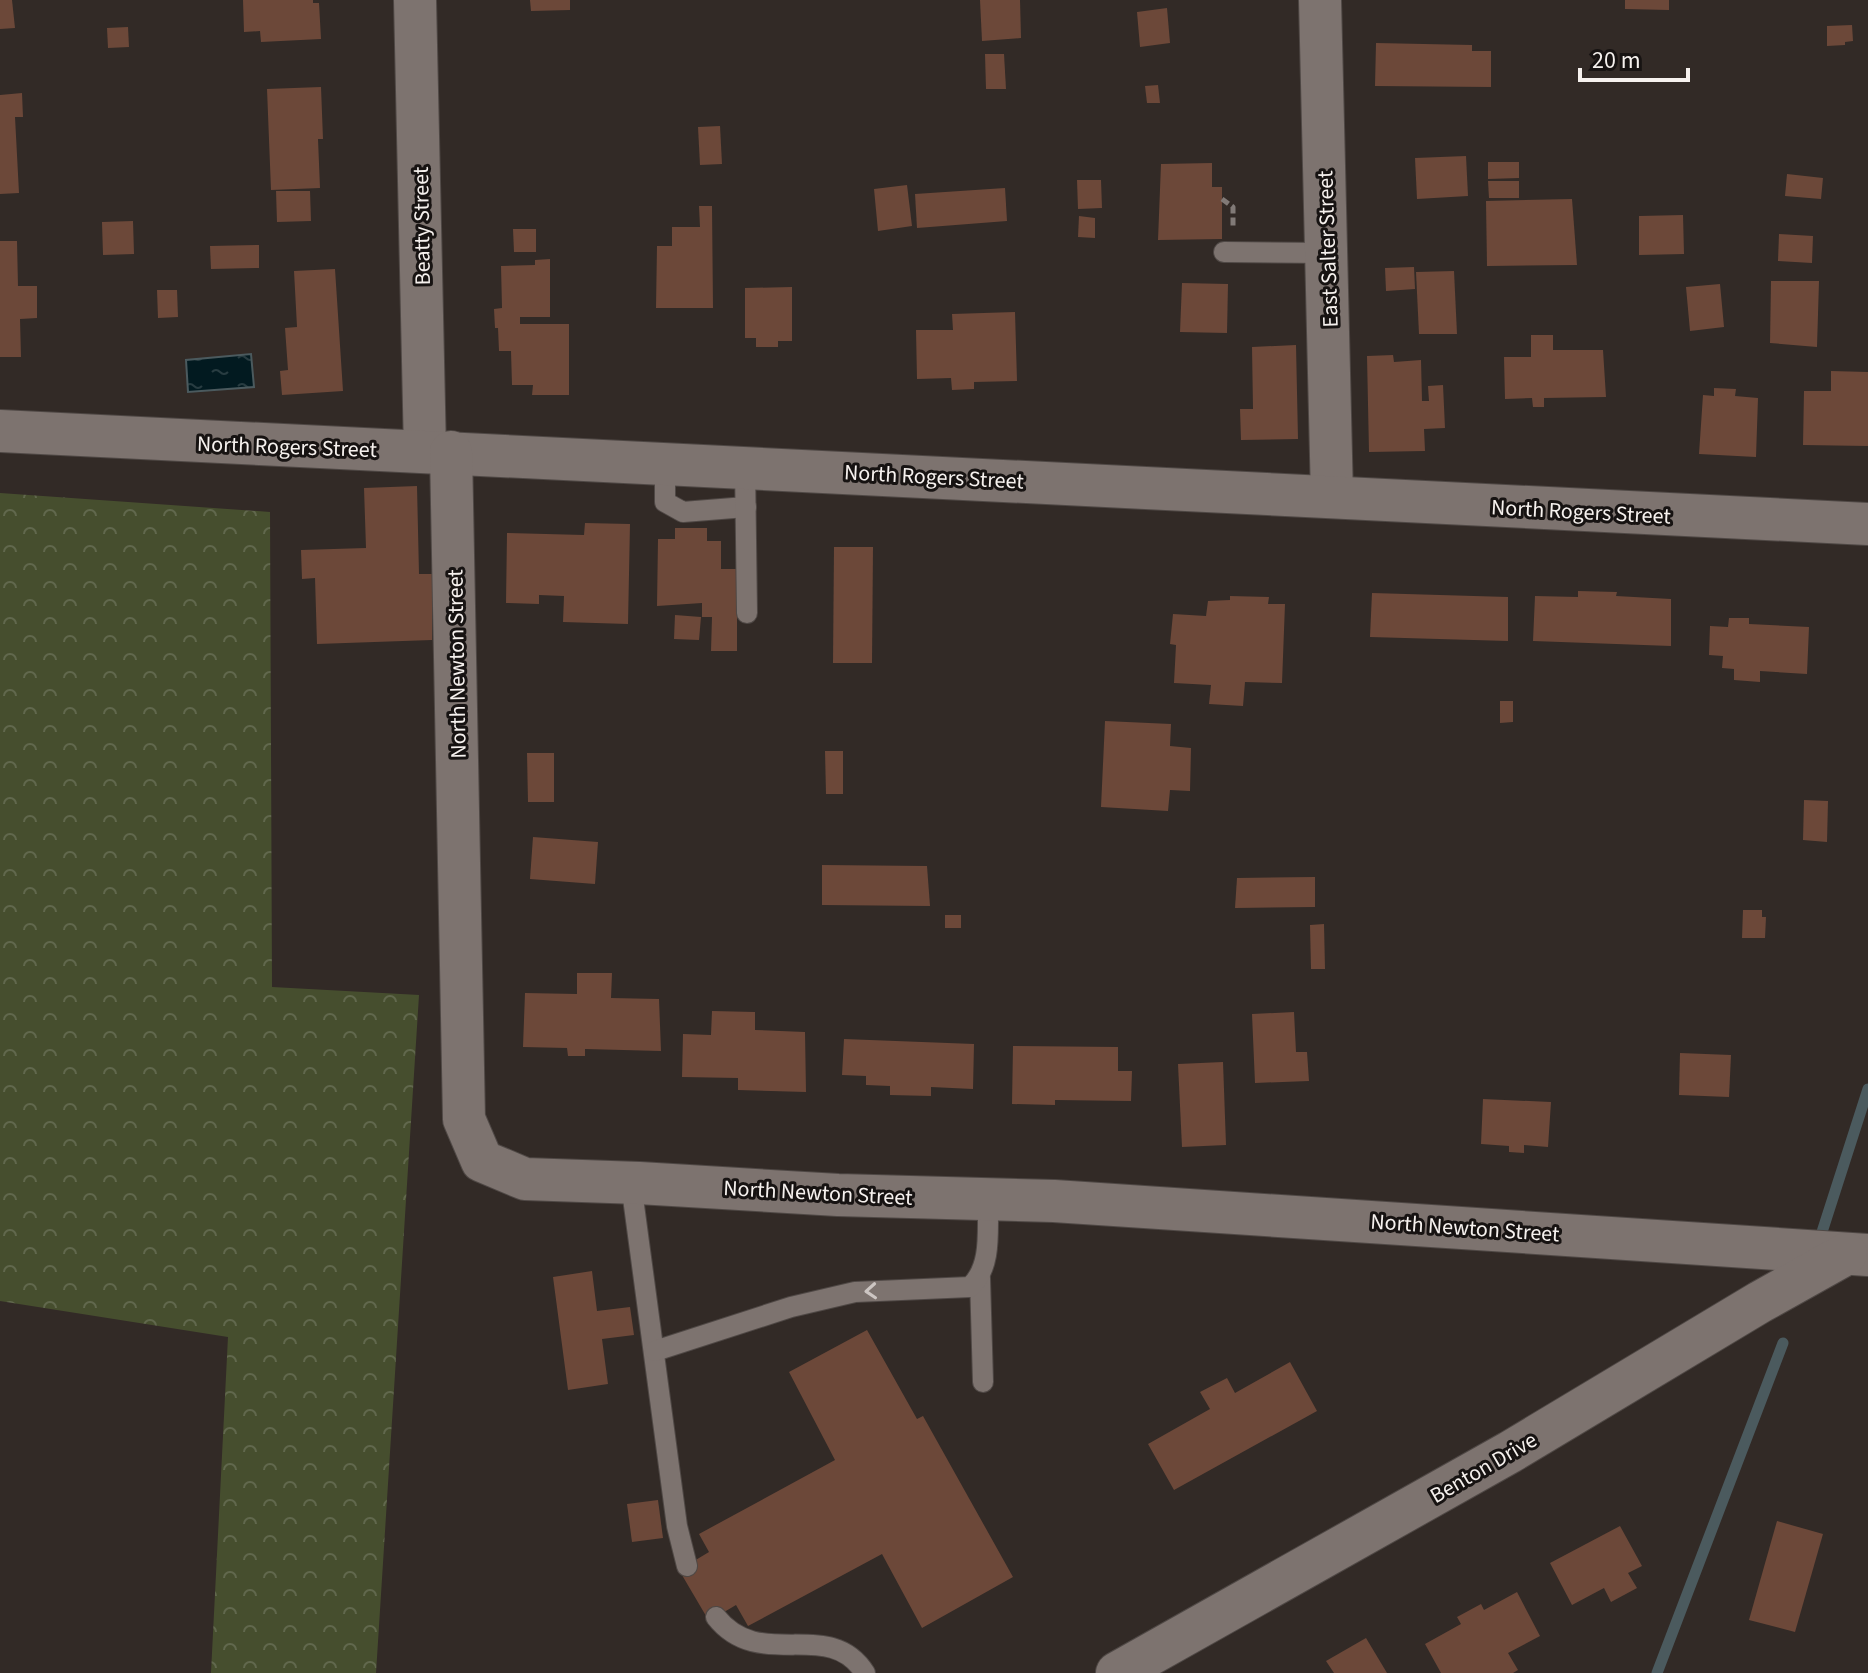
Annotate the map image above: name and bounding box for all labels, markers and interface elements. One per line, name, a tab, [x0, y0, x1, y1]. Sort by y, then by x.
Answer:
scale bar	[1580, 32, 1688, 82]
text: 20 m	[1592, 43, 1641, 78]
street label: Beatty Street	[405, 166, 439, 286]
street label: East Salter Street	[1309, 169, 1347, 328]
street label: North Rogers Street	[197, 428, 378, 466]
street label: North Rogers Street	[843, 456, 1025, 498]
street label: North Rogers Street	[1490, 491, 1672, 533]
street label: North Newton Street	[439, 569, 475, 759]
street label: North Newton Street	[723, 1172, 914, 1214]
street label: North Newton Street	[1369, 1205, 1561, 1251]
one-way arrow	[864, 1282, 877, 1299]
street label: Benton Drive	[1424, 1424, 1543, 1511]

